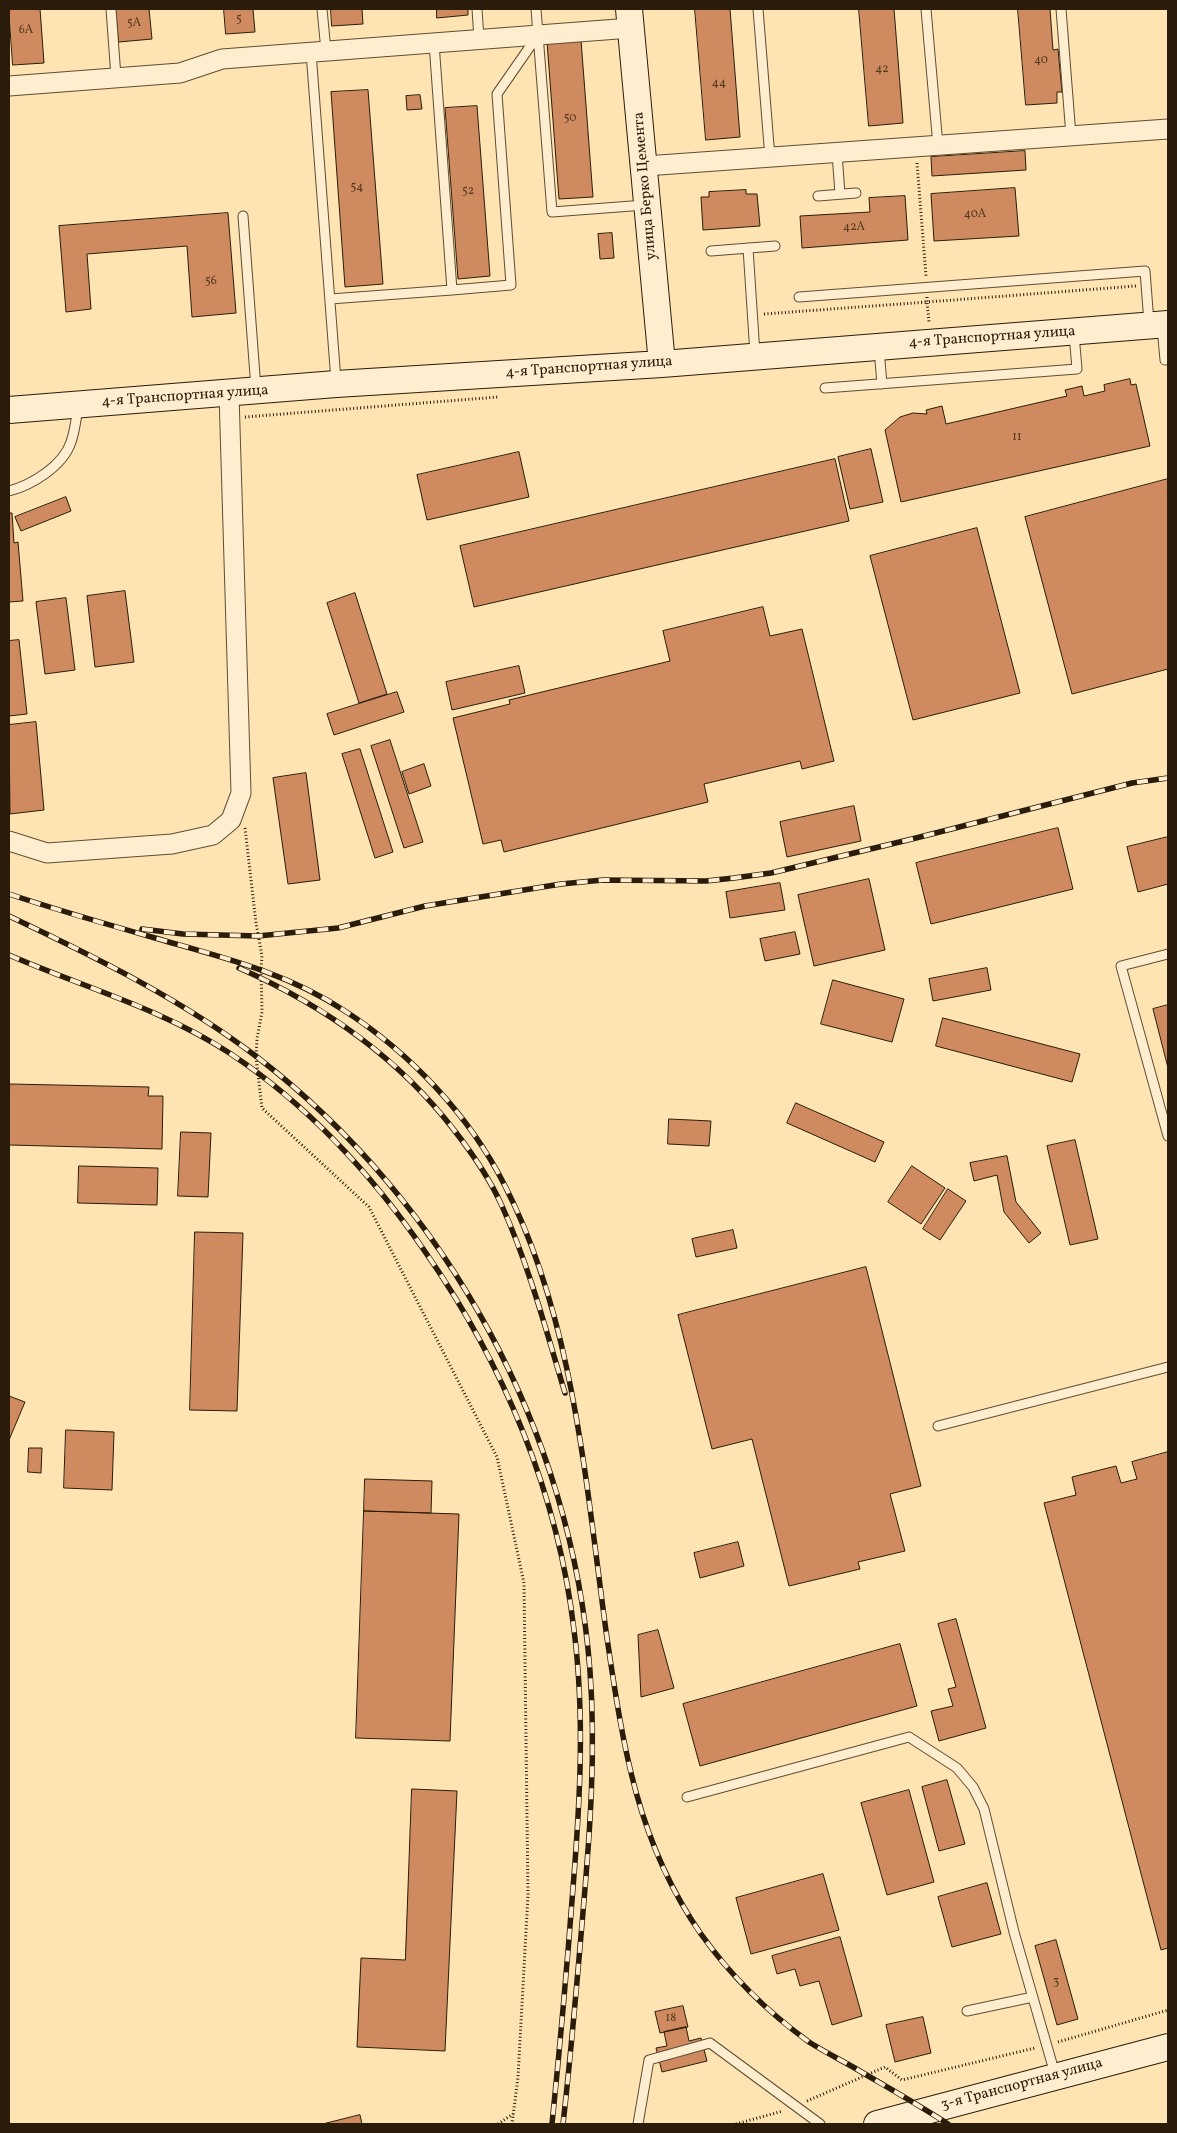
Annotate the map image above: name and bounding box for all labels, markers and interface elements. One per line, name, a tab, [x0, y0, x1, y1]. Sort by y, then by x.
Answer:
house number: 5	[236, 13, 242, 27]
house number: 5А	[127, 17, 141, 31]
house number: 6А	[19, 24, 33, 38]
house number: 40	[1034, 54, 1048, 68]
house number: 42	[875, 63, 889, 77]
house number: 44	[712, 77, 726, 91]
street label: улица Берко Цемента	[631, 111, 661, 261]
house number: 50	[564, 112, 576, 126]
house number: 54	[351, 181, 363, 195]
house number: 52	[462, 185, 474, 199]
house number: 40А	[964, 208, 986, 222]
house number: 42А	[843, 221, 865, 235]
house number: 56	[205, 275, 217, 289]
street label: 4-я Транспортная улица	[908, 323, 1076, 353]
street label: 4-я Транспортная улица	[505, 353, 673, 383]
street label: 4-я Транспортная улица	[101, 382, 269, 412]
house number: 11	[1012, 431, 1022, 445]
house number: 3	[1053, 1976, 1059, 1990]
house number: 18	[666, 2012, 676, 2026]
street label: 3-я Транспортная улица	[939, 2055, 1105, 2115]

